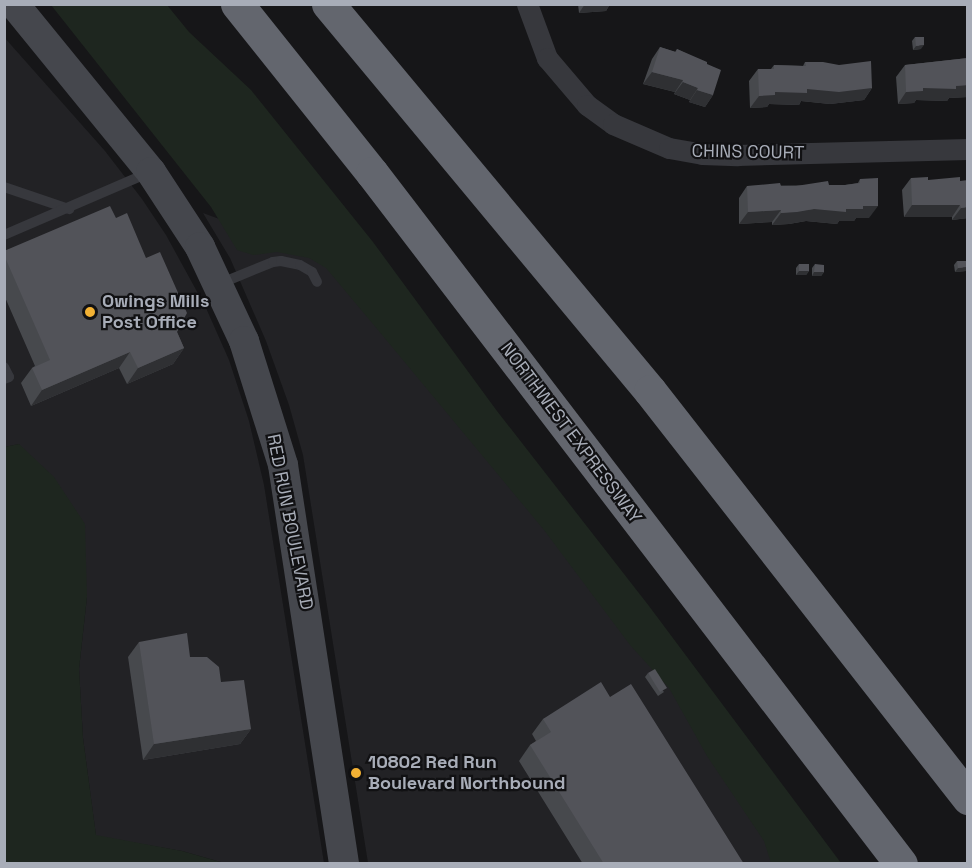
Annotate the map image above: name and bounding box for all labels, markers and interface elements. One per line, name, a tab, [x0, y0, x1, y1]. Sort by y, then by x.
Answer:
street label: CHINS COURT	[691, 140, 805, 164]
place label: Owings Mills Post Office	[102, 291, 209, 334]
marker: Owings Mills Post Office	[83, 305, 97, 319]
street label: NORTHWEST EXPRESSWAY	[496, 338, 646, 528]
street label: RED RUN BOULEVARD	[262, 432, 318, 612]
place label: 10802 Red Run Boulevard Northbound	[368, 752, 566, 795]
marker: 10802 Red Run Boulevard Northbound	[349, 766, 363, 780]

